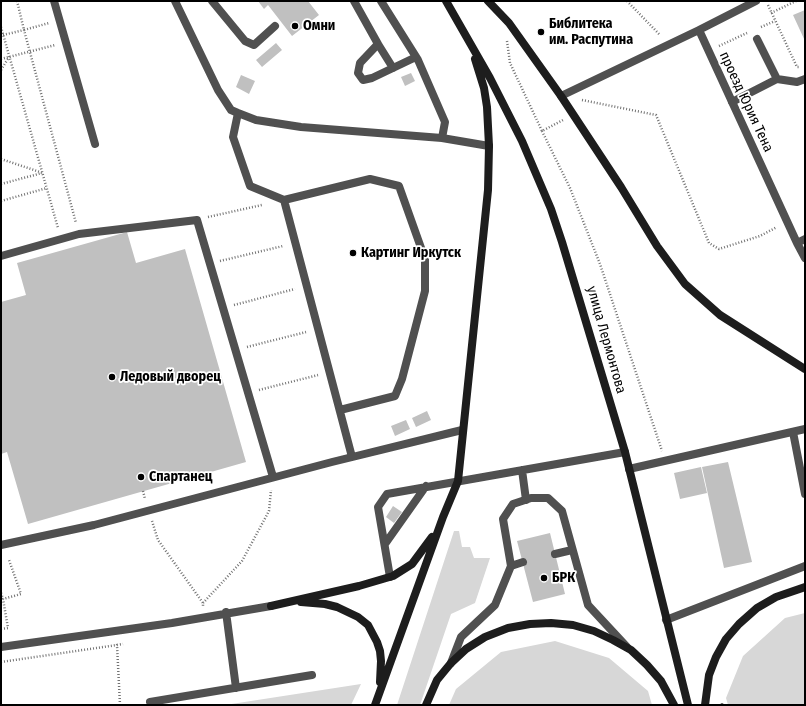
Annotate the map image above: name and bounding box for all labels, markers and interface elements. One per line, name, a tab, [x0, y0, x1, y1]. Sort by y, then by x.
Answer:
place label: Библитека им. Распутина	[549, 16, 633, 48]
place label: Омни	[303, 18, 335, 34]
marker: Омни	[290, 21, 300, 31]
marker: Библитека им. Распутина	[536, 27, 546, 37]
street label: проезд Юрия Тена	[715, 49, 777, 155]
place label: Картинг Иркутск	[361, 245, 461, 261]
marker: Картинг Иркутск	[348, 248, 358, 258]
street label: улица Лермонтова	[583, 284, 629, 396]
place label: Ледовый дворец	[120, 369, 221, 385]
marker: Ледовый дворец	[107, 372, 117, 382]
place label: Спартанец	[149, 469, 212, 485]
marker: Спартанец	[136, 472, 146, 482]
place label: БРК	[552, 570, 575, 586]
marker: БРК	[539, 573, 549, 583]

